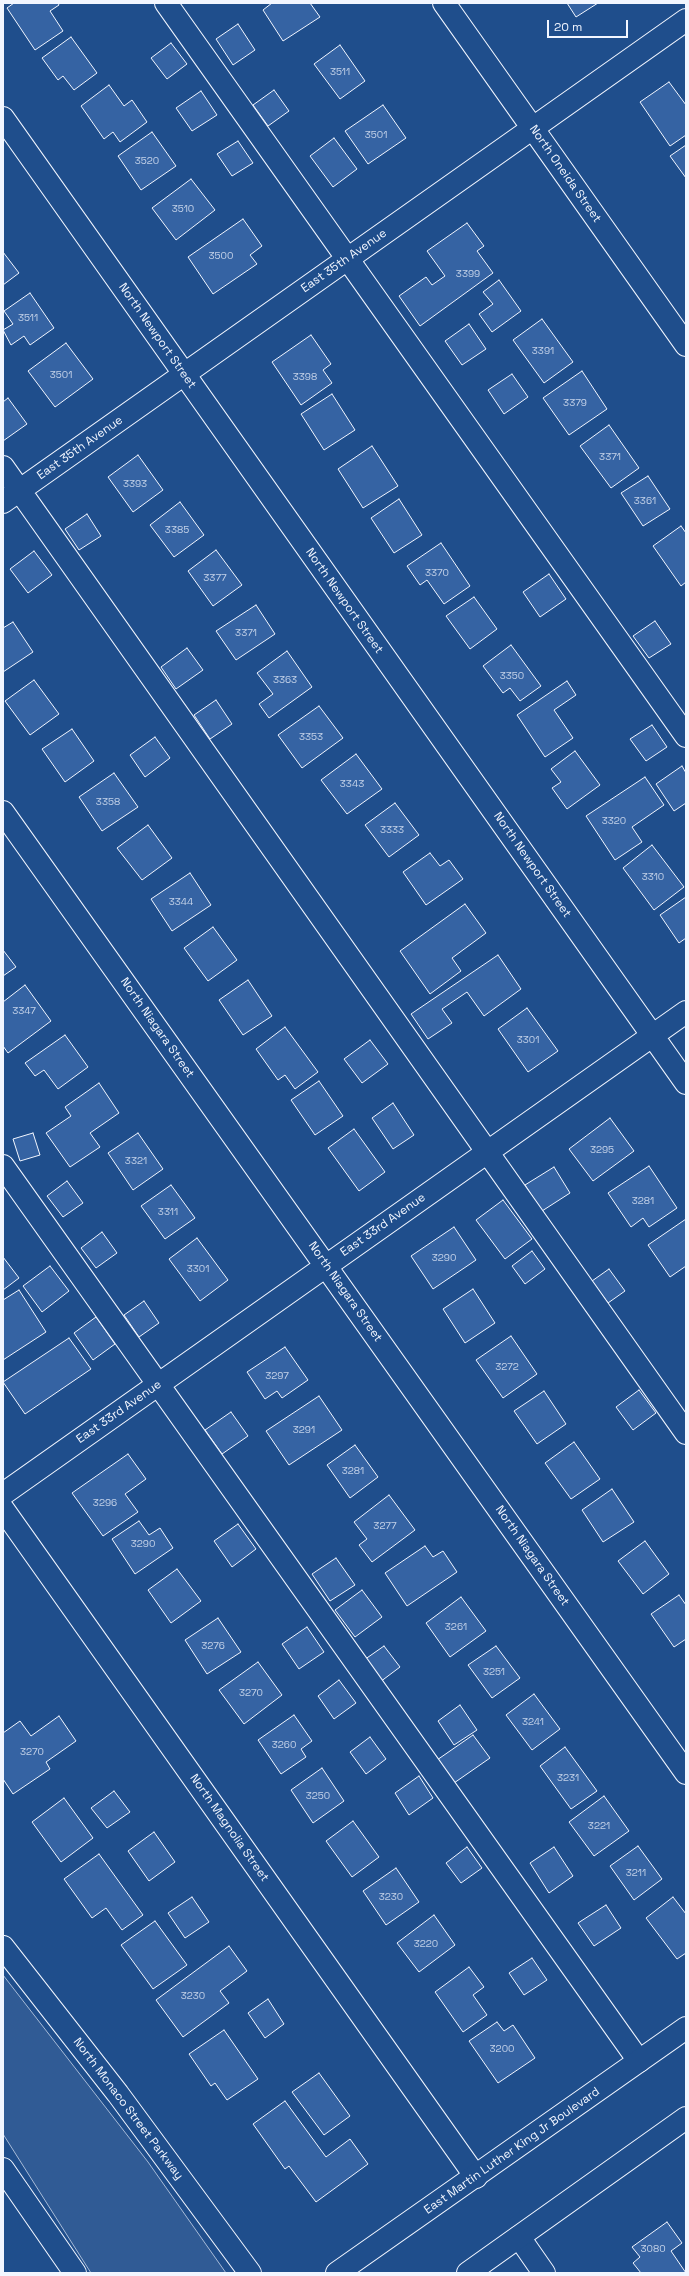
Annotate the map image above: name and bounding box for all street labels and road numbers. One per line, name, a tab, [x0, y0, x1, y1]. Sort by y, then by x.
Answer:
street label: North Oneida Street	[526, 122, 604, 226]
street label: East 35th Avenue	[298, 226, 390, 296]
street label: North Newport Street	[115, 281, 199, 391]
street label: East 35th Avenue	[34, 413, 126, 483]
street label: North Newport Street	[302, 546, 386, 656]
street label: North Newport Street	[490, 810, 574, 920]
street label: North Niagara Street	[117, 975, 197, 1081]
street label: East 33rd Avenue	[338, 1190, 428, 1260]
street label: North Niagara Street	[305, 1239, 385, 1345]
street label: East 33rd Avenue	[74, 1377, 164, 1447]
street label: North Niagara Street	[492, 1503, 572, 1609]
street label: North Magnolia Street	[186, 1771, 272, 1885]
street label: North Monaco Street Parkway	[70, 2035, 186, 2183]
street label: East Martin Luther King Jr Boulevard	[421, 2085, 603, 2217]

